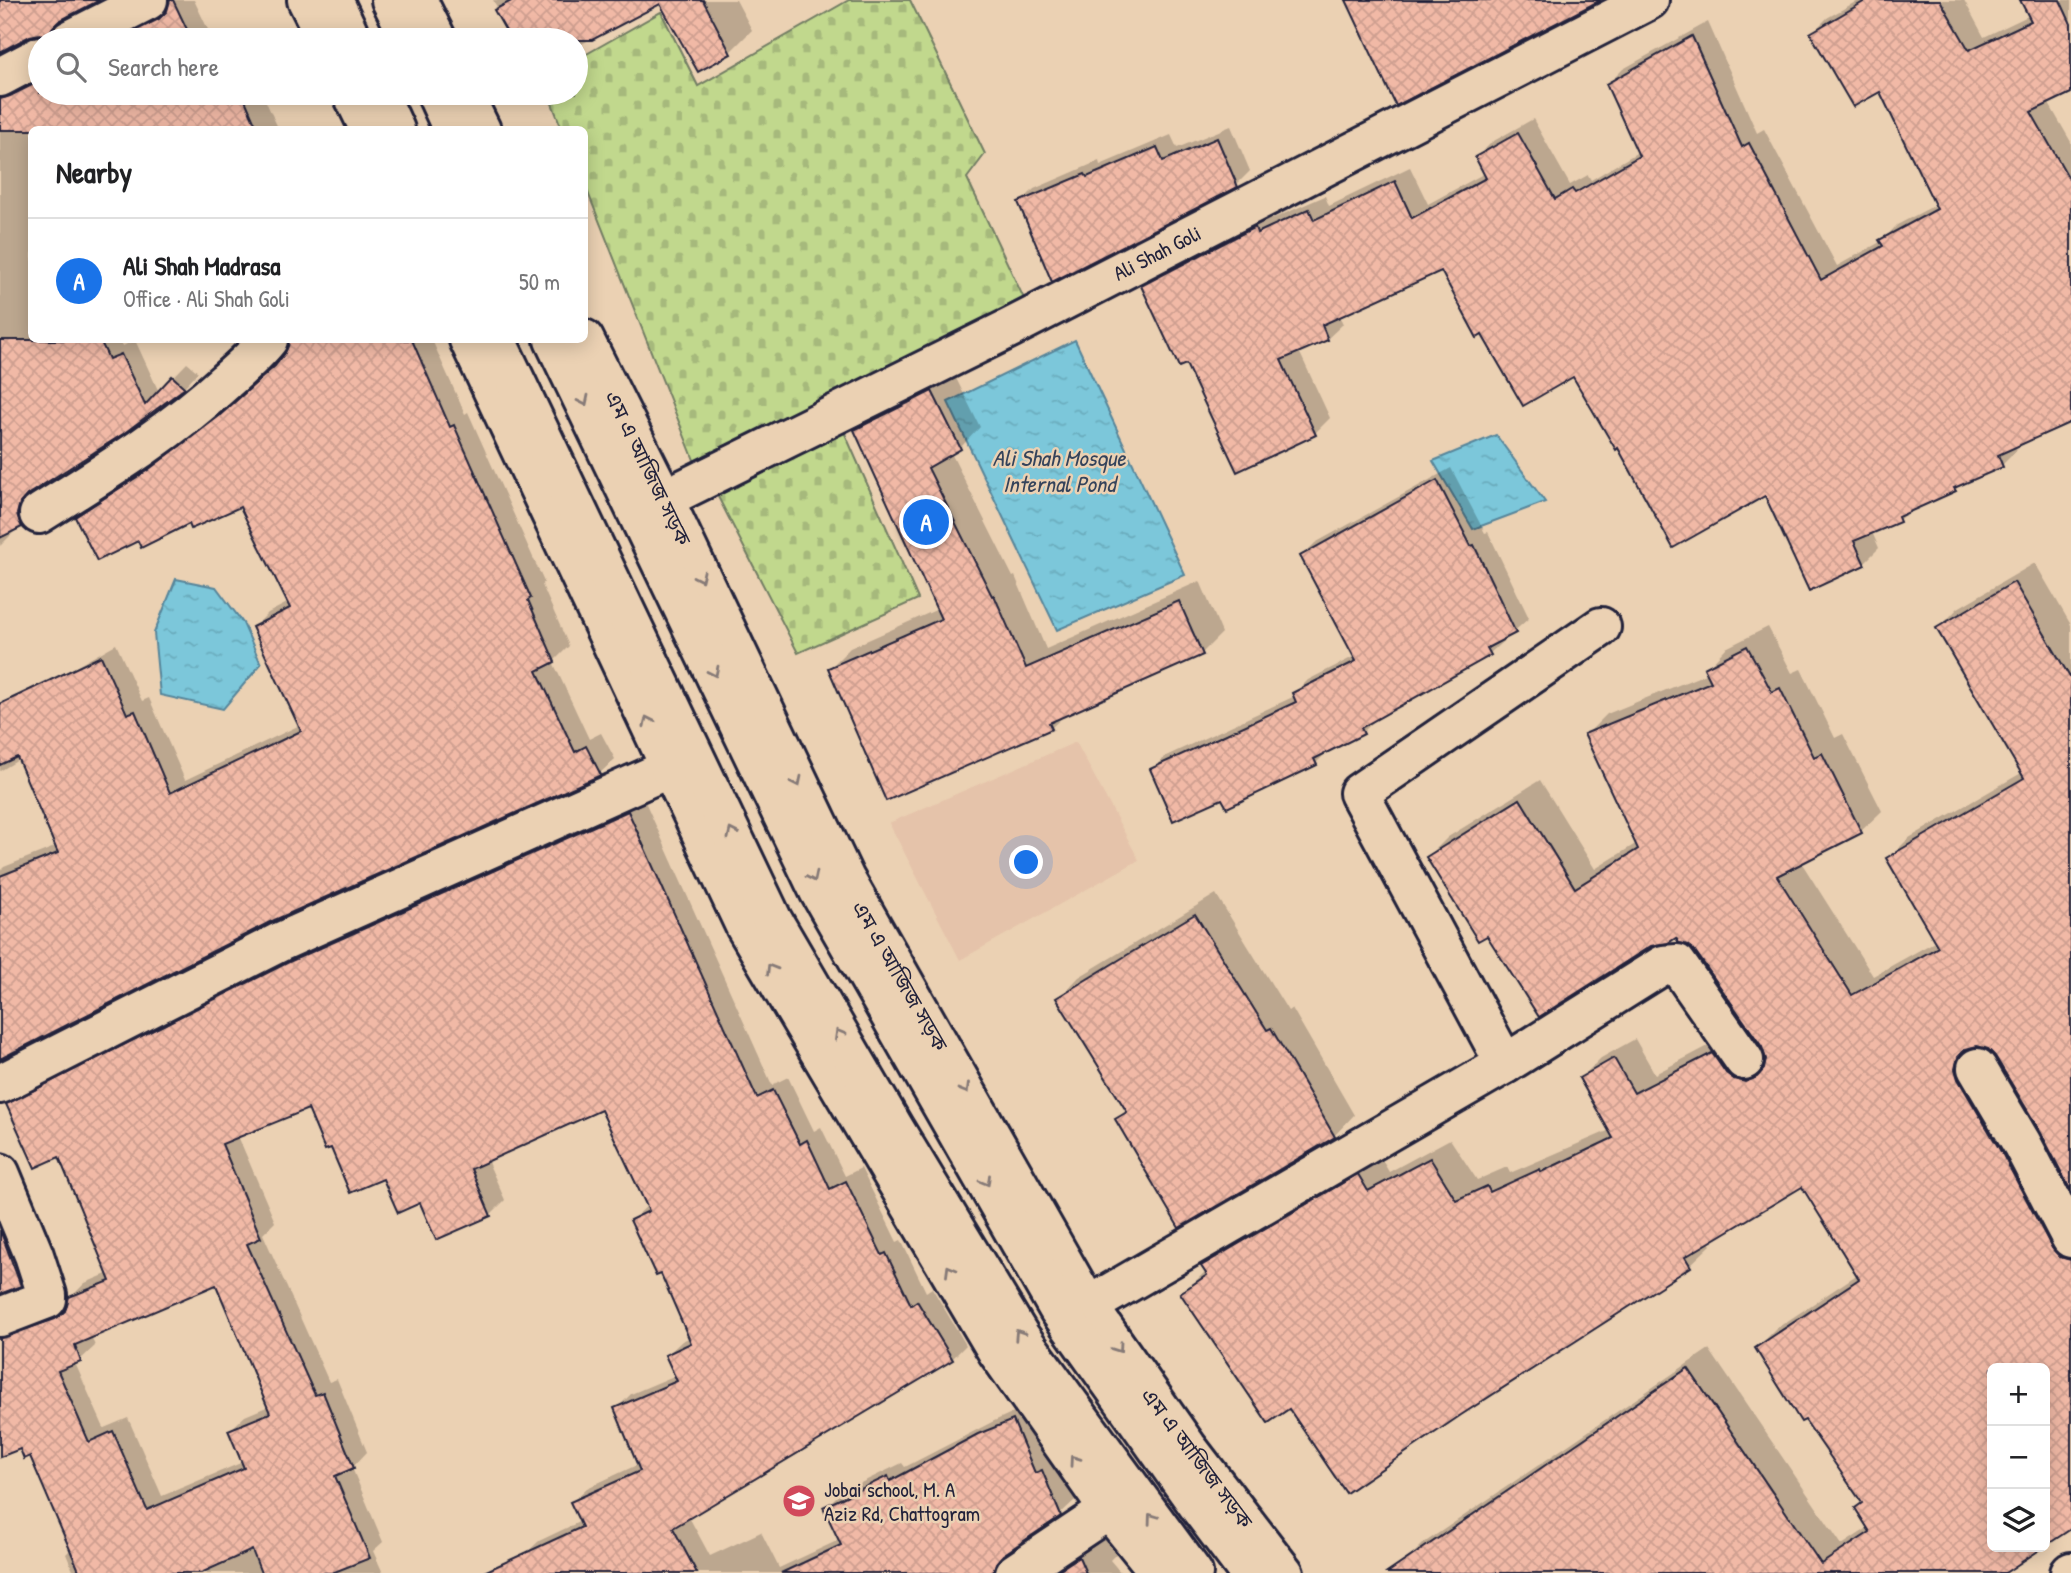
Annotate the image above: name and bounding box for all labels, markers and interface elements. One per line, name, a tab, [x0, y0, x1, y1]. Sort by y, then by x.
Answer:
search box	[28, 28, 588, 105]
icon: search	[52, 48, 90, 86]
text: Search here	[108, 49, 219, 84]
text: Nearby	[56, 152, 132, 192]
street label: Ali Shah Goli	[1108, 218, 1206, 287]
text: Ali Shah Madrasa	[123, 248, 281, 283]
text: A	[73, 266, 85, 297]
text: 50 m	[519, 266, 560, 297]
text: Office · Ali Shah Goli	[123, 283, 290, 314]
street label: এম এ আজিজ সড়ক	[598, 386, 699, 551]
one-way arrow	[575, 394, 589, 406]
water label: Ali Shah Mosque Internal Pond	[993, 442, 1126, 499]
pin: A	[903, 496, 949, 548]
one-way arrow	[692, 569, 706, 582]
one-way arrow	[705, 665, 719, 677]
one-way arrow	[642, 716, 656, 729]
one-way arrow	[789, 775, 803, 787]
one-way arrow	[726, 828, 740, 840]
your location	[1009, 845, 1043, 879]
one-way arrow	[805, 870, 819, 882]
street label: এম এ আজিজ সড়ক	[845, 896, 955, 1057]
one-way arrow	[766, 963, 779, 976]
one-way arrow	[834, 1028, 847, 1041]
one-way arrow	[957, 1082, 970, 1095]
one-way arrow	[978, 1174, 991, 1187]
one-way arrow	[945, 1264, 958, 1277]
one-way arrow	[1015, 1328, 1028, 1341]
one-way arrow	[1110, 1340, 1122, 1353]
map controls	[1987, 1363, 2050, 1552]
button: +	[1987, 1363, 2050, 1426]
street label: এম এ আজিজ সড়ক	[1135, 1382, 1260, 1535]
button: −	[1987, 1426, 2050, 1489]
one-way arrow	[1070, 1455, 1082, 1468]
place label: Jobai school, M. A Aziz Rd, Chattogram	[824, 1475, 980, 1528]
school or university icon: Jobai school, M. A Aziz Rd, Chattogram	[780, 1482, 818, 1520]
button: layers	[1987, 1489, 2050, 1552]
one-way arrow	[1147, 1514, 1160, 1526]

